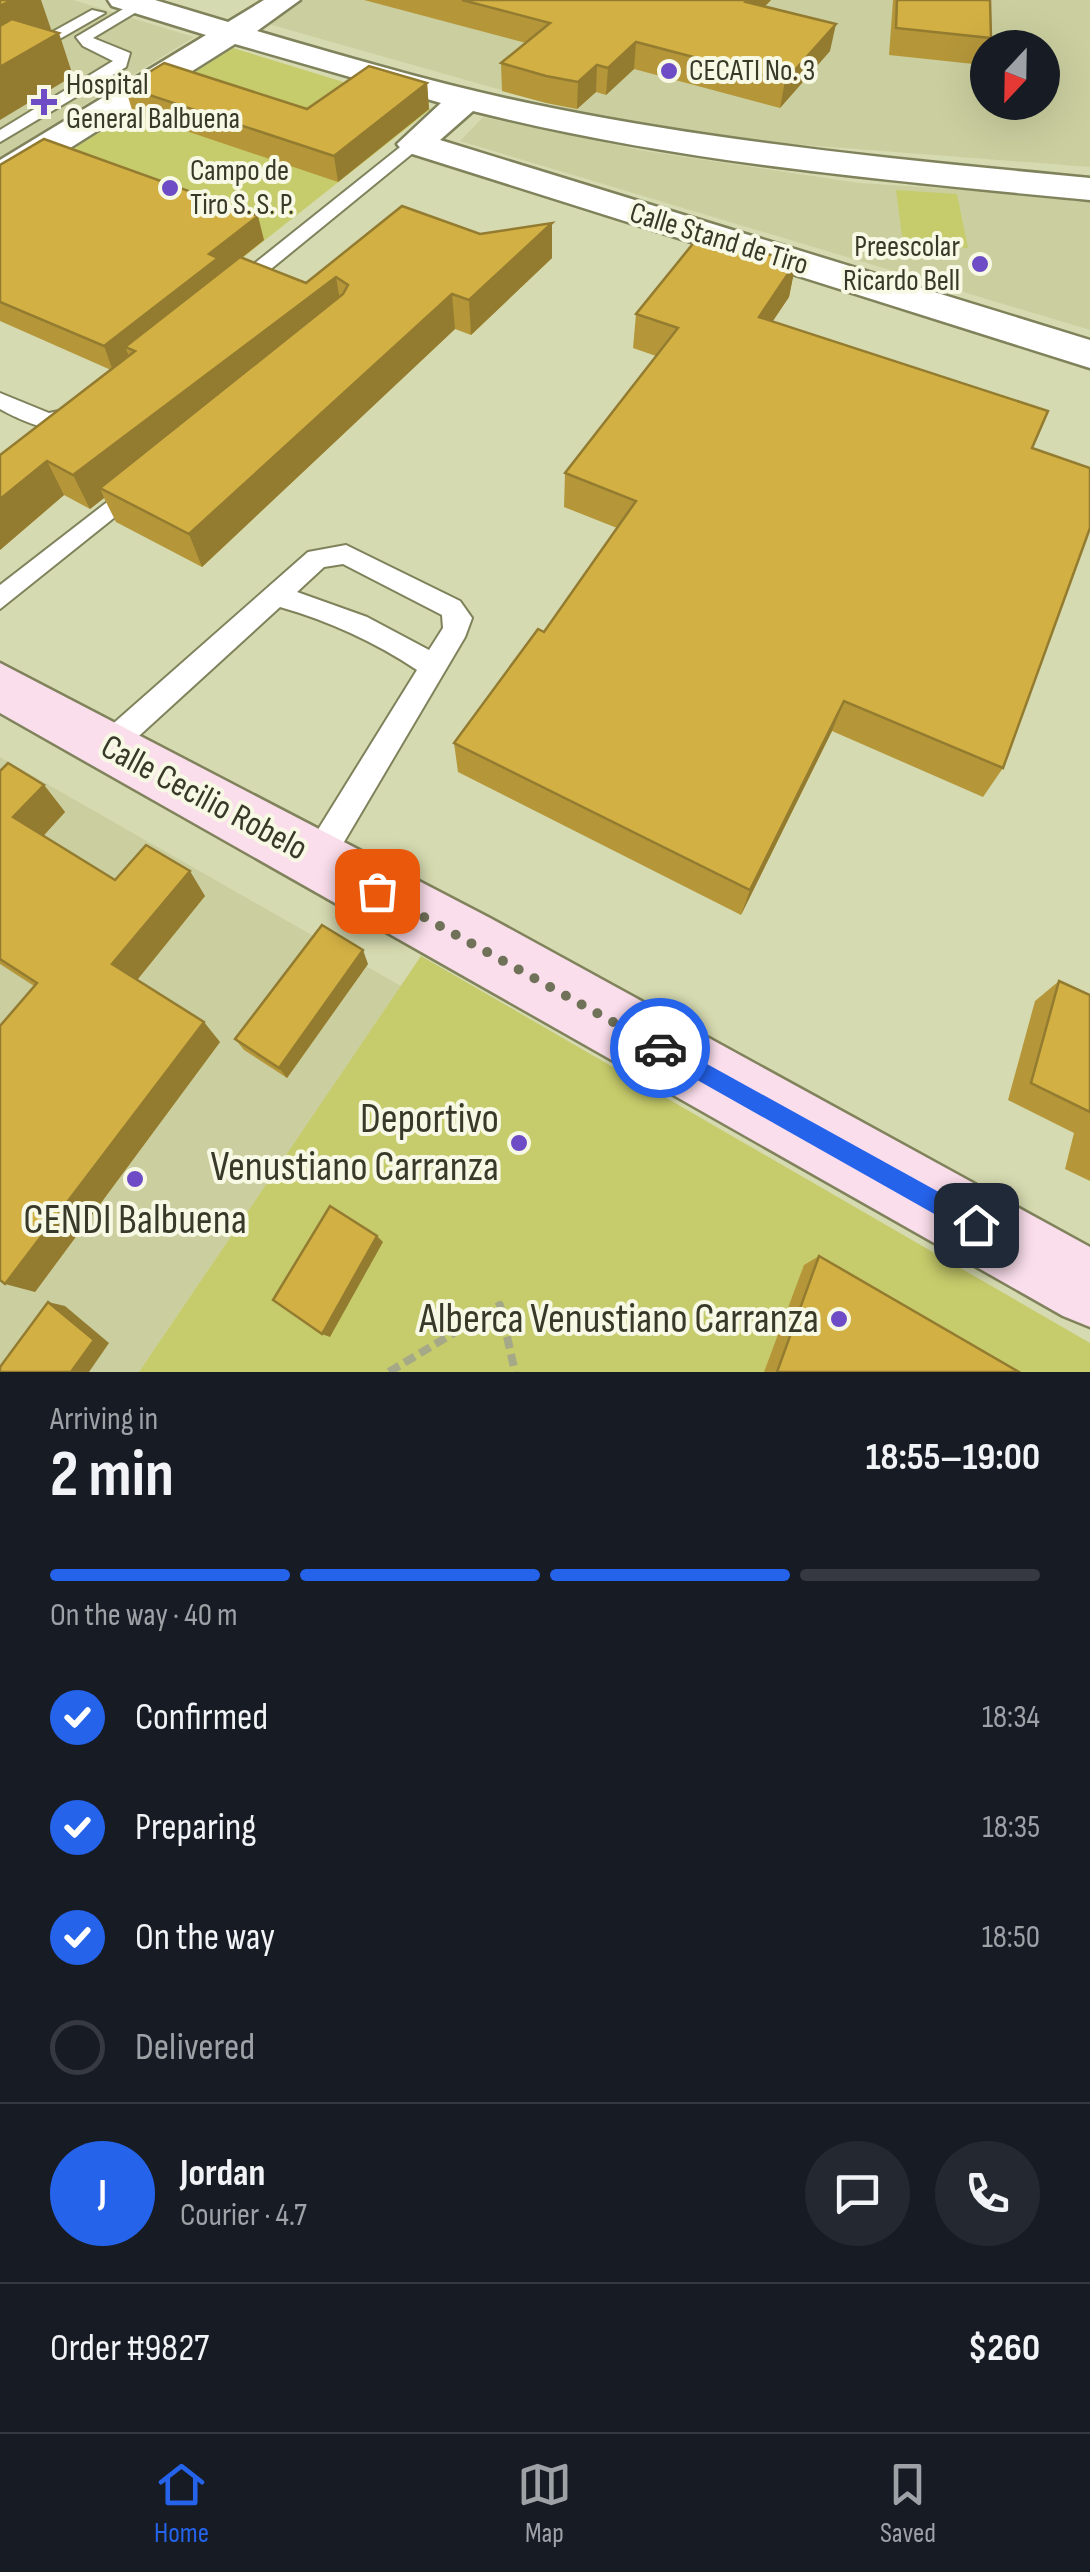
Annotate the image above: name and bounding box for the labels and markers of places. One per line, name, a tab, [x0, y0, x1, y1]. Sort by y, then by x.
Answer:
place label: CECATI No. 3	[689, 53, 815, 89]
marker: CECATI No. 3	[658, 60, 680, 82]
place label: Hospital General Balbuena	[66, 67, 240, 137]
marker: Hospital General Balbuena	[31, 89, 57, 115]
place label: Campo de Tiro S. S. P.	[190, 153, 294, 223]
marker: Campo de Tiro S. S. P.	[159, 177, 181, 199]
place label: Preescolar Ricardo Bell	[843, 229, 960, 299]
marker: Preescolar Ricardo Bell	[969, 253, 991, 275]
pin	[335, 849, 420, 934]
place label: Deportivo Venustiano Carranza	[210, 1094, 499, 1193]
marker: Deportivo Venustiano Carranza	[508, 1132, 530, 1154]
marker: CENDI Balbuena	[124, 1168, 146, 1190]
pin	[934, 1183, 1019, 1268]
place label: CENDI Balbuena	[23, 1195, 247, 1246]
place label: Alberca Venustiano Carranza	[418, 1294, 819, 1345]
marker: Alberca Venustiano Carranza	[828, 1308, 850, 1330]

